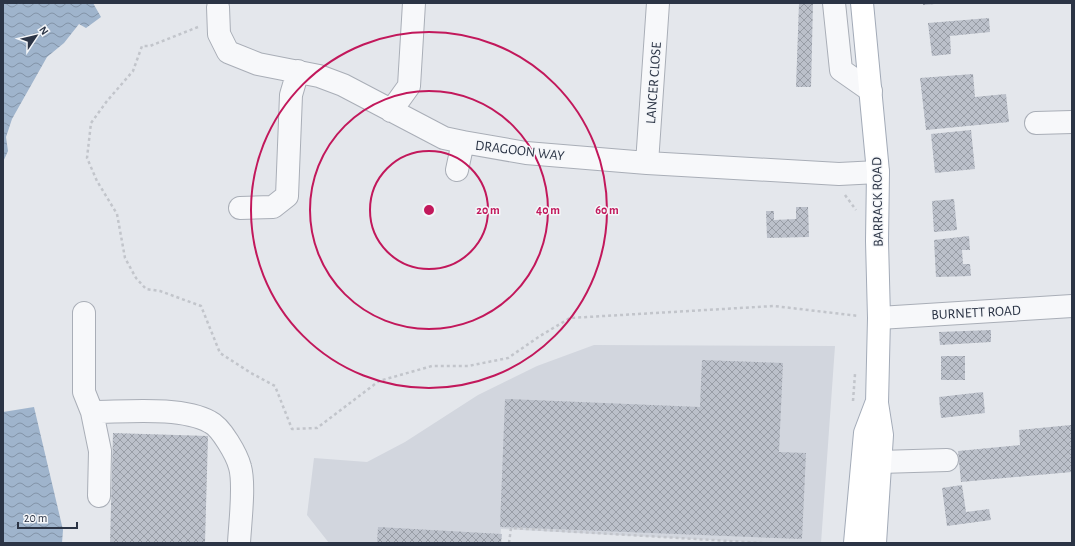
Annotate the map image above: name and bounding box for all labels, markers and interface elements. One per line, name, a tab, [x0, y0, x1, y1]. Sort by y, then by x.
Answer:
north arrow	[16, 16, 56, 56]
text: N	[37, 24, 50, 37]
street label: LANCER CLOSE	[644, 41, 664, 125]
street label: DRAGOON WAY	[474, 139, 566, 163]
street label: BARRACK ROAD	[870, 157, 886, 247]
centre of rings	[422, 203, 436, 217]
text: 20 m	[476, 204, 500, 216]
text: 40 m	[536, 204, 560, 216]
text: 60 m	[595, 204, 619, 216]
street label: BURNETT ROAD	[931, 304, 1021, 322]
scale bar	[18, 504, 77, 530]
text: 20 m	[24, 512, 47, 524]

